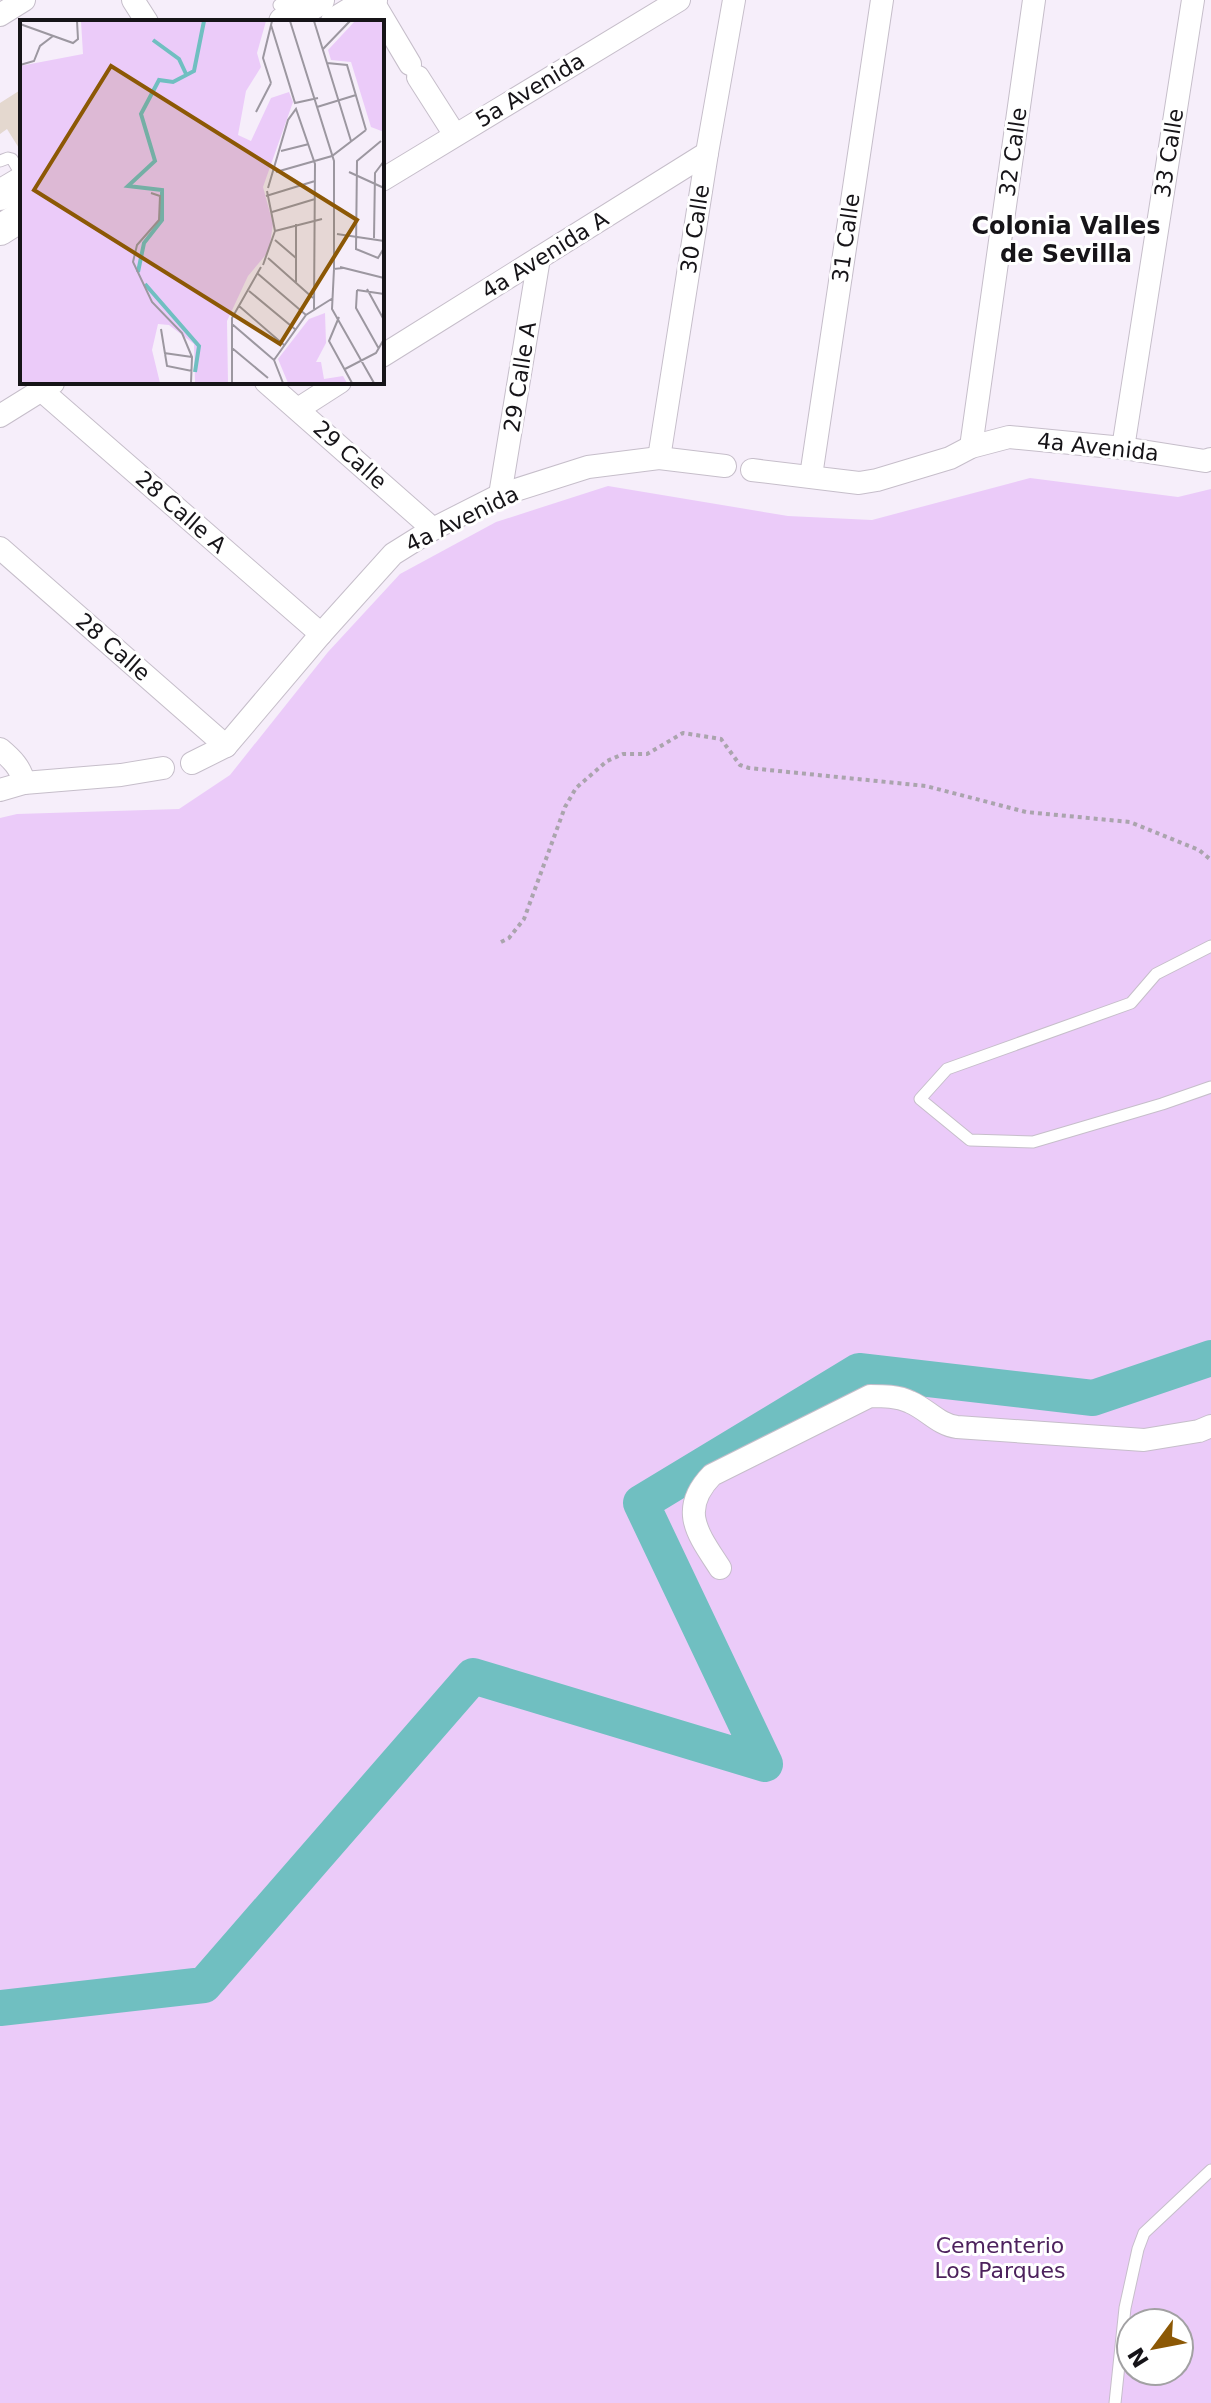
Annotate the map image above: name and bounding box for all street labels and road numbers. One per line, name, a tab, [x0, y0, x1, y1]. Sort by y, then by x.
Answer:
street label: 5a Avenida	[471, 48, 589, 132]
street label: 32 Calle	[994, 106, 1032, 198]
street label: 33 Calle	[1150, 107, 1188, 199]
street label: 30 Calle	[676, 183, 714, 275]
street label: 31 Calle	[827, 192, 865, 284]
street label: 4a Avenida A	[477, 206, 613, 304]
street label: 29 Calle A	[499, 320, 541, 434]
street label: 29 Calle	[308, 416, 392, 494]
street label: 4a Avenida	[1036, 428, 1160, 466]
street label: 28 Calle A	[131, 466, 231, 558]
street label: 4a Avenida	[402, 481, 522, 557]
street label: 28 Calle	[71, 608, 155, 686]

